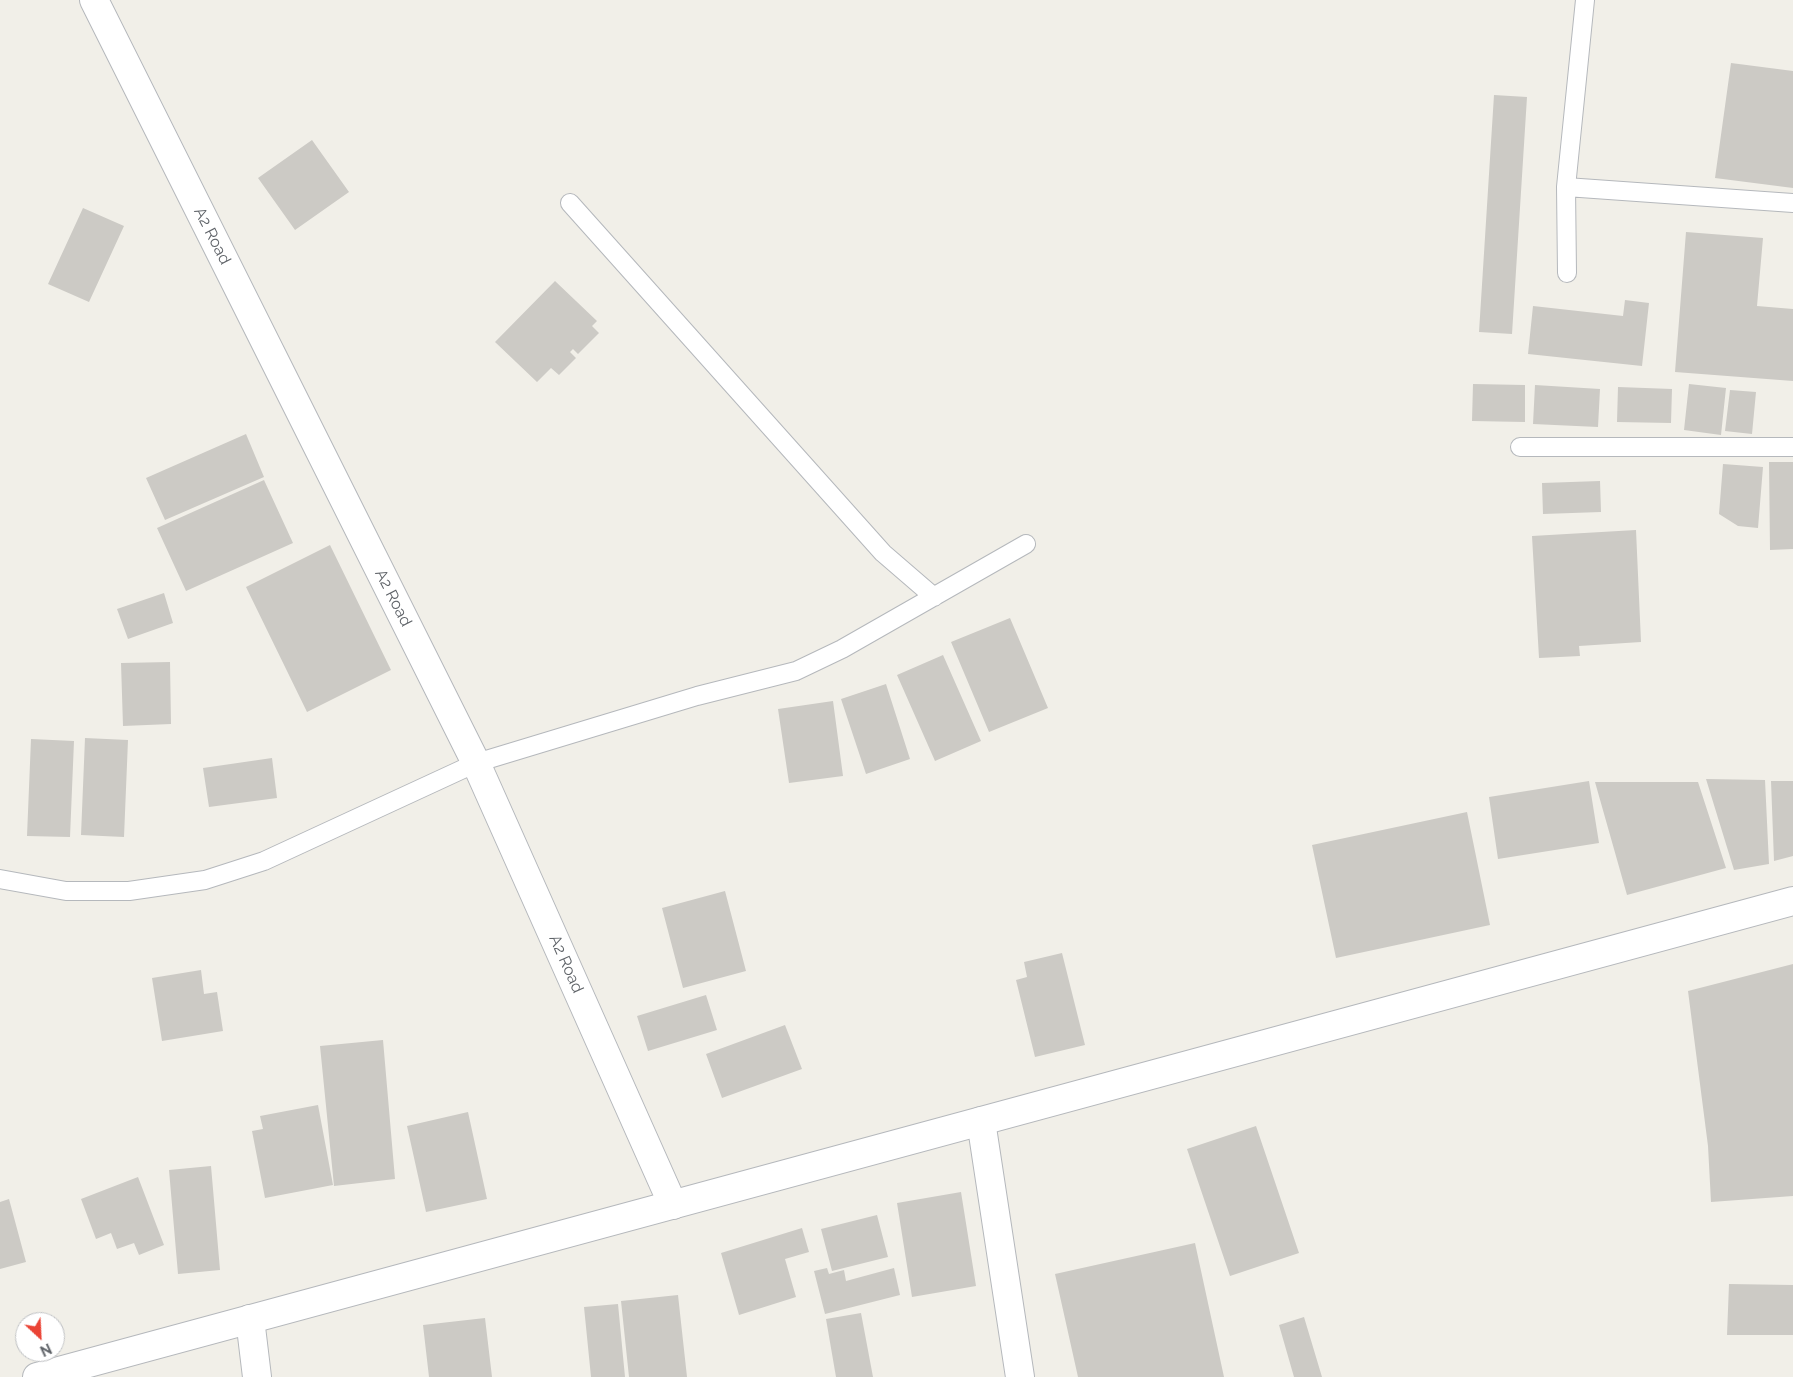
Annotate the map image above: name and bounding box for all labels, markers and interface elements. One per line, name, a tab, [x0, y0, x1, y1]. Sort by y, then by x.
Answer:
street label: A2 Road	[189, 204, 235, 268]
street label: A2 Road	[370, 566, 416, 630]
street label: A2 Road	[545, 932, 587, 996]
north arrow	[15, 1312, 65, 1362]
text: N	[38, 1340, 54, 1359]

